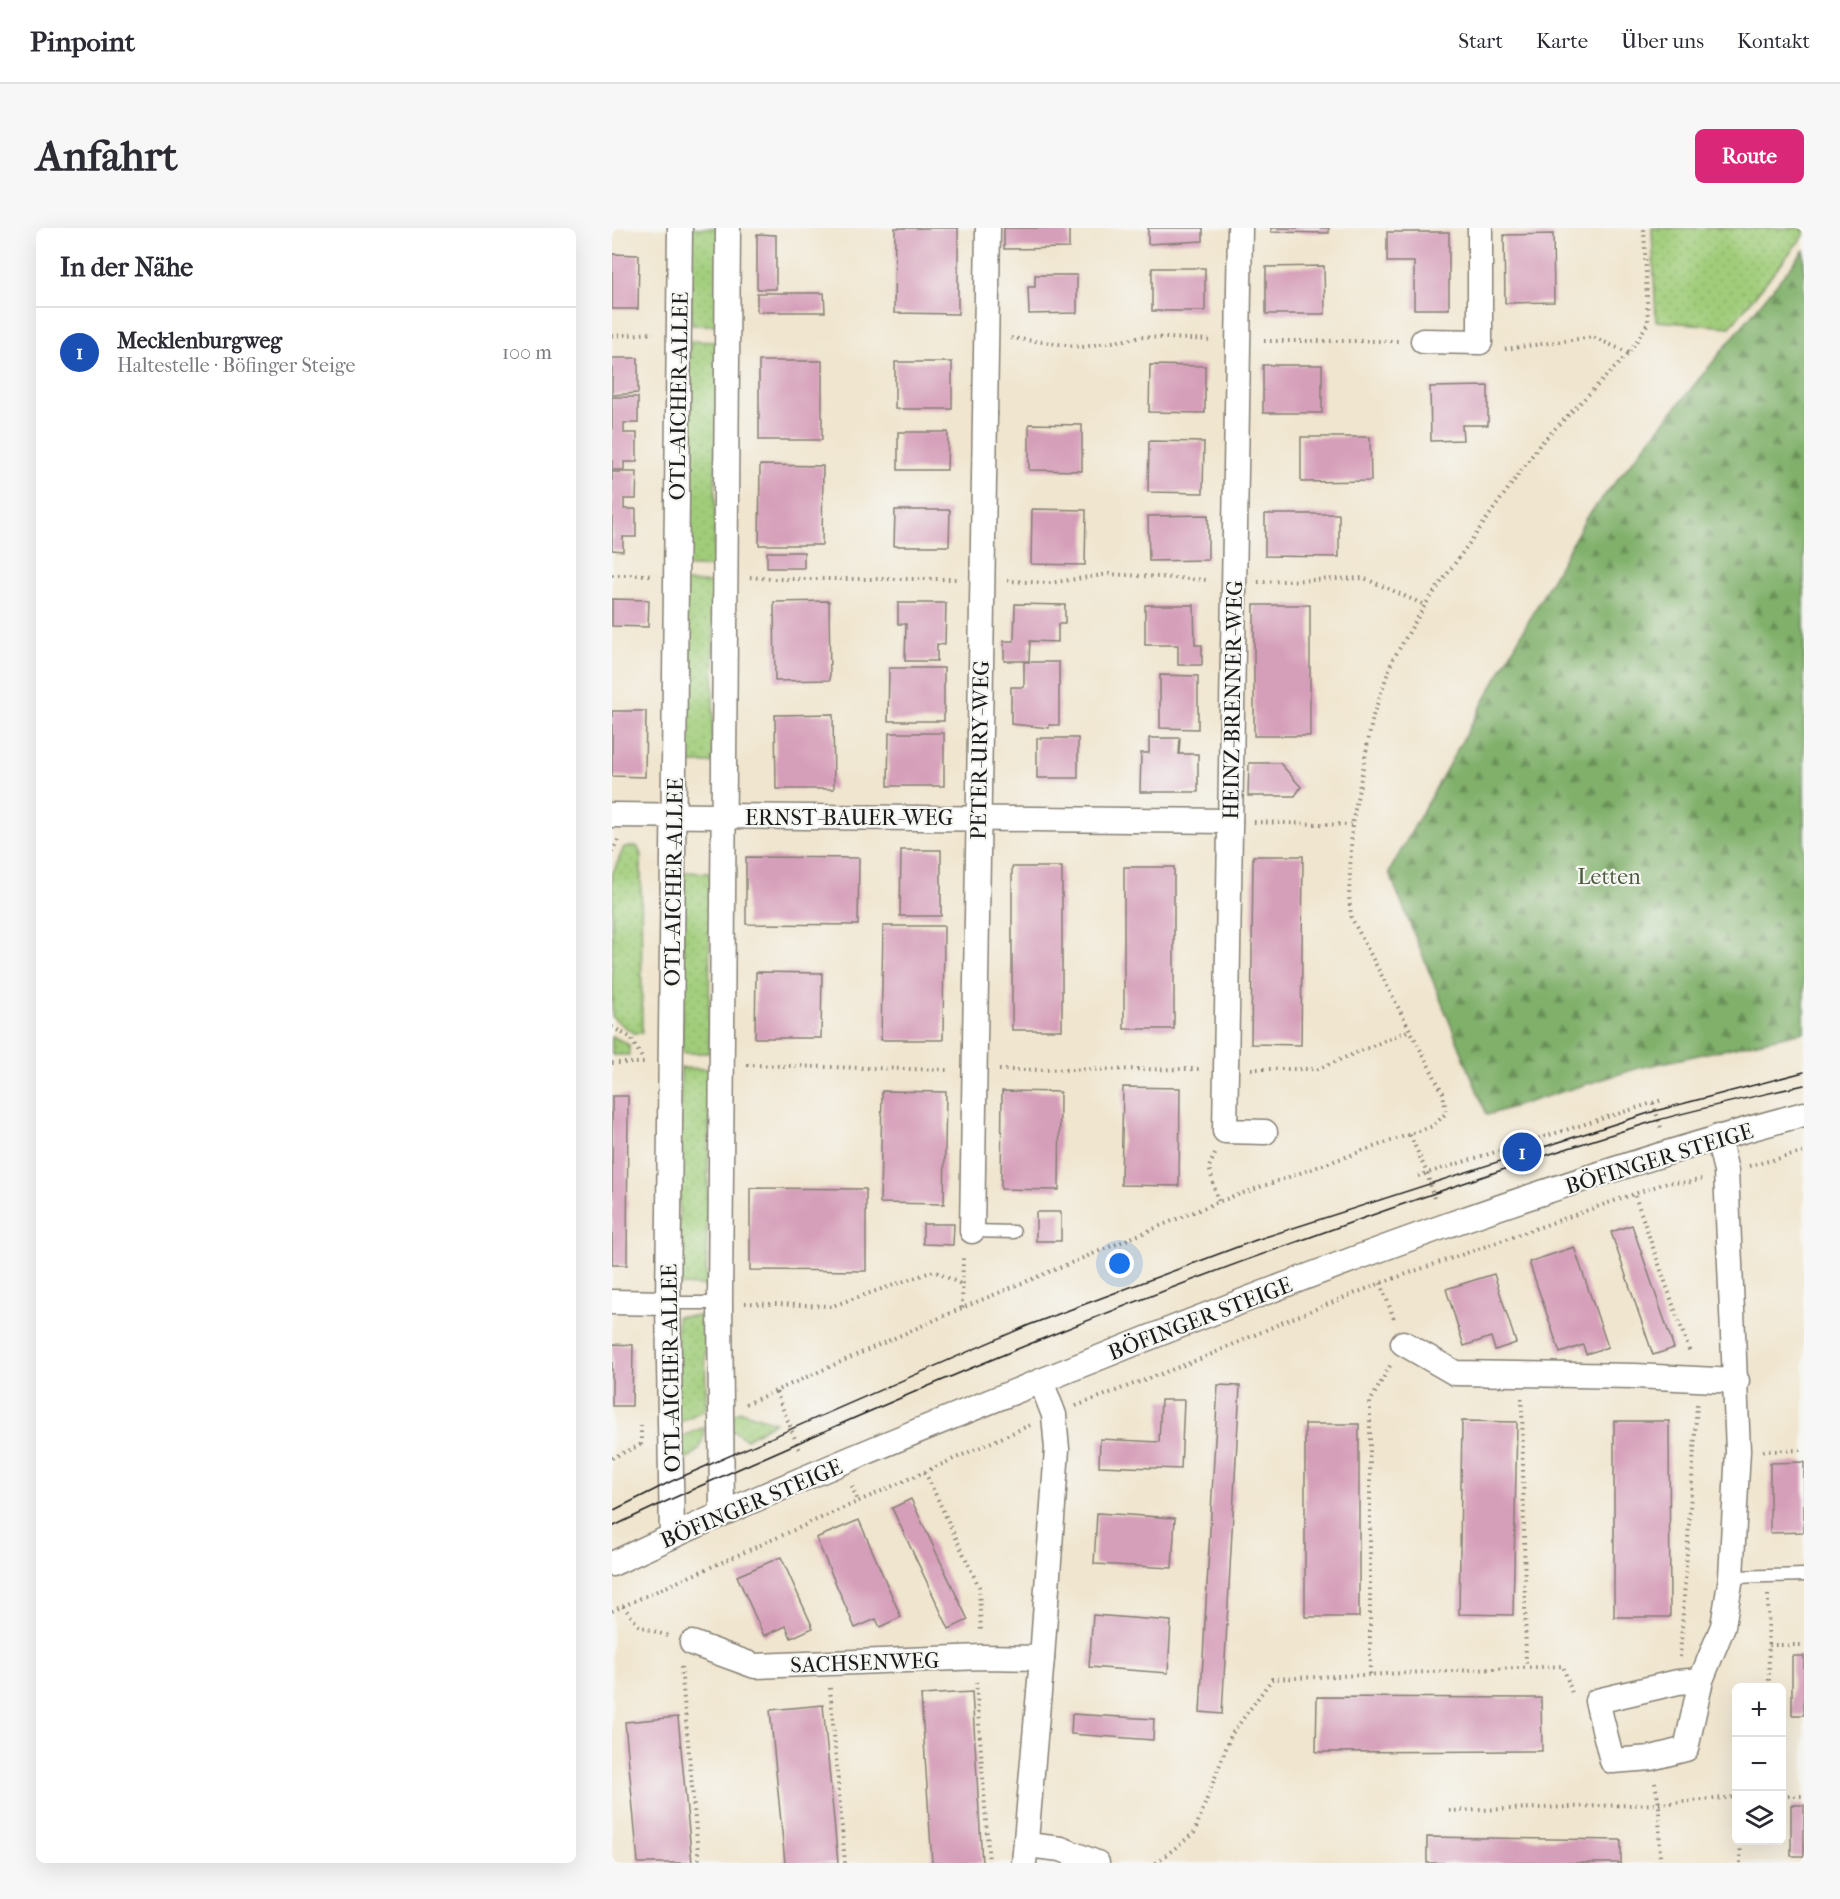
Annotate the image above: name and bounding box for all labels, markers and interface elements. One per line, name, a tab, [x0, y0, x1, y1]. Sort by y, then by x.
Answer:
text: Pinpoint	[30, 25, 135, 58]
text: Start	[1458, 29, 1503, 53]
text: Karte	[1536, 29, 1588, 53]
text: Über uns	[1621, 29, 1704, 53]
text: Kontakt	[1737, 29, 1810, 53]
button: Route	[1695, 129, 1804, 183]
text: Anfahrt	[36, 132, 178, 181]
text: In der Nähe	[60, 252, 193, 283]
street label: OTL-AICHER-ALLEE	[664, 291, 694, 501]
text: Mecklenburgweg	[117, 328, 282, 354]
text: 1	[76, 341, 83, 364]
text: 100 m	[502, 341, 552, 364]
text: Haltestelle · Böfinger Steige	[117, 354, 355, 377]
street label: HEINZ-BRENNER-WEG	[1218, 580, 1248, 820]
street label: PETER-URY-WEG	[965, 660, 995, 840]
street label: OTL-AICHER-ALLEE	[659, 777, 689, 987]
street label: ERNST-BAUER-WEG	[745, 805, 953, 831]
park label: Letten	[1577, 864, 1641, 890]
street label: BÖFINGER STEIGE	[1562, 1117, 1756, 1200]
pin: 1	[1502, 1130, 1542, 1174]
your location	[1105, 1249, 1134, 1278]
street label: OTL-AICHER-ALLEE	[656, 1263, 686, 1473]
street label: BÖFINGER STEIGE	[1104, 1271, 1296, 1366]
street label: BÖFINGER STEIGE	[656, 1453, 846, 1554]
street label: SACHSENWEG	[790, 1647, 940, 1679]
map controls	[1732, 1683, 1786, 1845]
button: +	[1732, 1683, 1786, 1737]
button: −	[1732, 1737, 1786, 1791]
button: layers	[1732, 1791, 1786, 1845]

